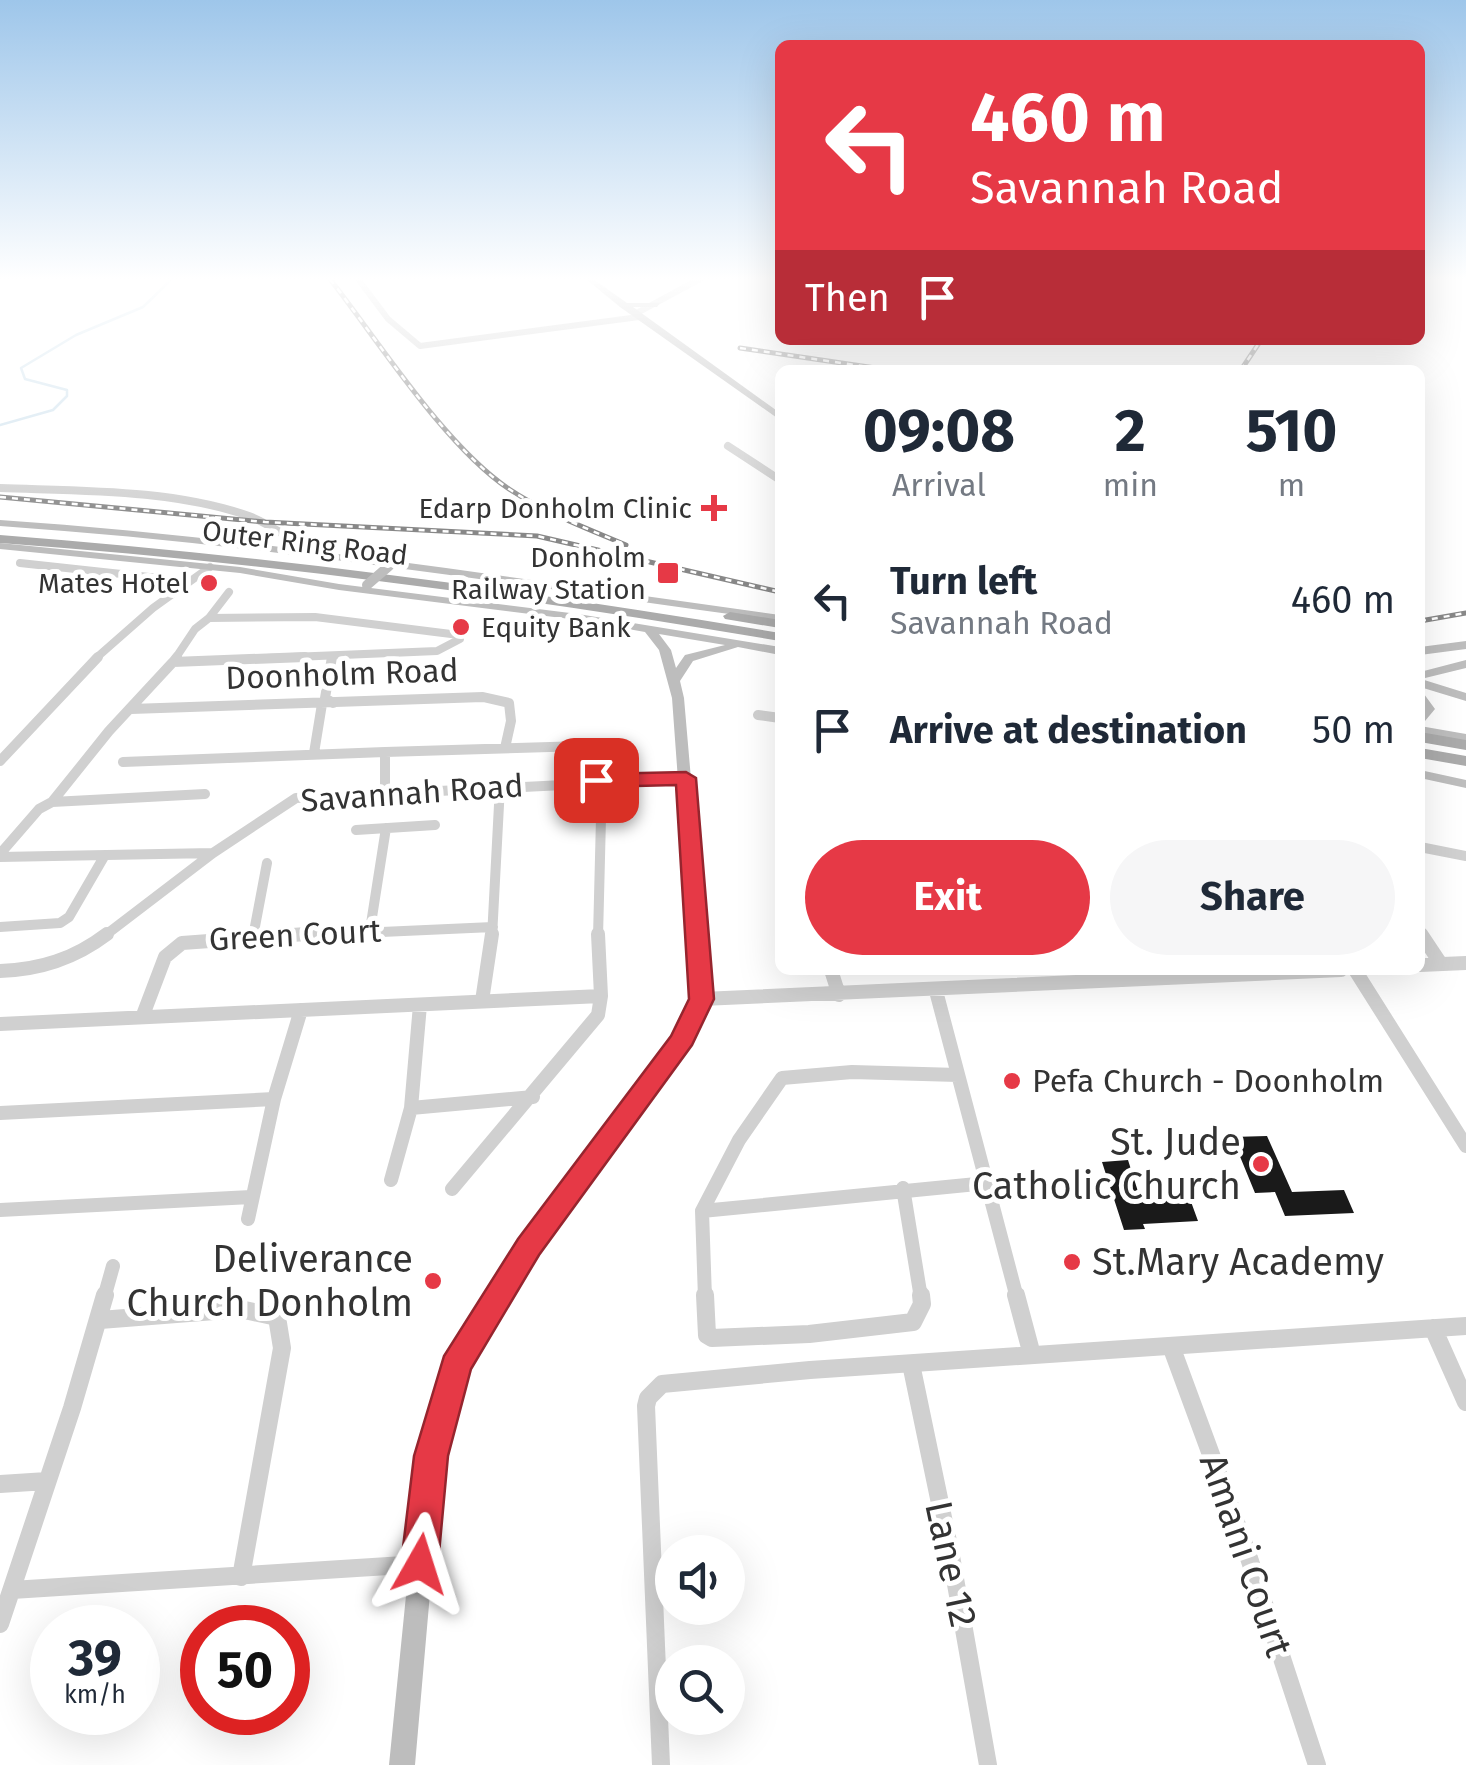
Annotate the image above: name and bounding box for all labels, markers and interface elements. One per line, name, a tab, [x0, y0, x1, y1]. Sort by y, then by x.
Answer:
text: 460 m	[970, 76, 1166, 160]
icon: left	[805, 80, 935, 210]
text: Savannah Road	[970, 161, 1284, 215]
icon: arrive	[910, 270, 965, 325]
text: Then	[805, 275, 890, 321]
text: 09:08	[863, 395, 1015, 467]
text: 2	[1115, 395, 1146, 467]
text: 510	[1246, 395, 1337, 467]
text: Arrival	[892, 466, 986, 504]
text: min	[1103, 466, 1158, 504]
text: m	[1278, 466, 1305, 504]
place label: Edarp Donholm Clinic	[418, 492, 692, 525]
marker: Edarp Donholm Clinic	[701, 495, 727, 521]
street label: Outer Ring Road	[200, 514, 410, 572]
place label: Donholm Railway Station	[451, 541, 646, 606]
text: Turn left	[890, 558, 1037, 604]
marker: Donholm Railway Station	[655, 560, 681, 586]
place label: Mates Hotel	[38, 567, 189, 600]
marker: Mates Hotel	[198, 572, 220, 594]
icon: left	[805, 573, 860, 628]
text: 460 m	[1291, 577, 1395, 623]
text: Savannah Road	[890, 604, 1113, 642]
place label: Equity Bank	[481, 611, 631, 644]
marker: Equity Bank	[450, 616, 472, 638]
street label: Doonholm Road	[225, 651, 459, 697]
icon: arrive	[805, 703, 860, 758]
text: Arrive at destination	[890, 707, 1247, 753]
text: 50 m	[1312, 707, 1395, 753]
pin	[554, 738, 639, 823]
icon: arrive	[569, 753, 624, 808]
street label: Savannah Road	[299, 766, 525, 820]
button: Exit	[805, 840, 1090, 955]
button: Share	[1110, 840, 1395, 955]
street label: Green Court	[208, 911, 382, 958]
place label: Pefa Church - Doonholm	[1032, 1062, 1384, 1100]
marker: Pefa Church - Doonholm	[1001, 1070, 1023, 1092]
place label: St. Jude Catholic Church	[972, 1119, 1241, 1209]
marker: St. Jude Catholic Church	[1250, 1153, 1272, 1175]
place label: Deliverance Church Donholm	[127, 1236, 413, 1326]
place label: St.Mary Academy	[1092, 1239, 1384, 1285]
marker: St.Mary Academy	[1061, 1251, 1083, 1273]
marker: Deliverance Church Donholm	[422, 1270, 444, 1292]
street label: Amani Court	[1190, 1448, 1302, 1663]
street label: Lane 12	[915, 1497, 987, 1631]
position arrow	[368, 1512, 472, 1616]
map controls	[655, 1535, 745, 1735]
button: sound	[655, 1535, 745, 1625]
speed limit sign: 50	[180, 1605, 310, 1735]
text: 39	[68, 1628, 122, 1688]
button: search	[655, 1645, 745, 1735]
text: km/h	[64, 1680, 126, 1710]

